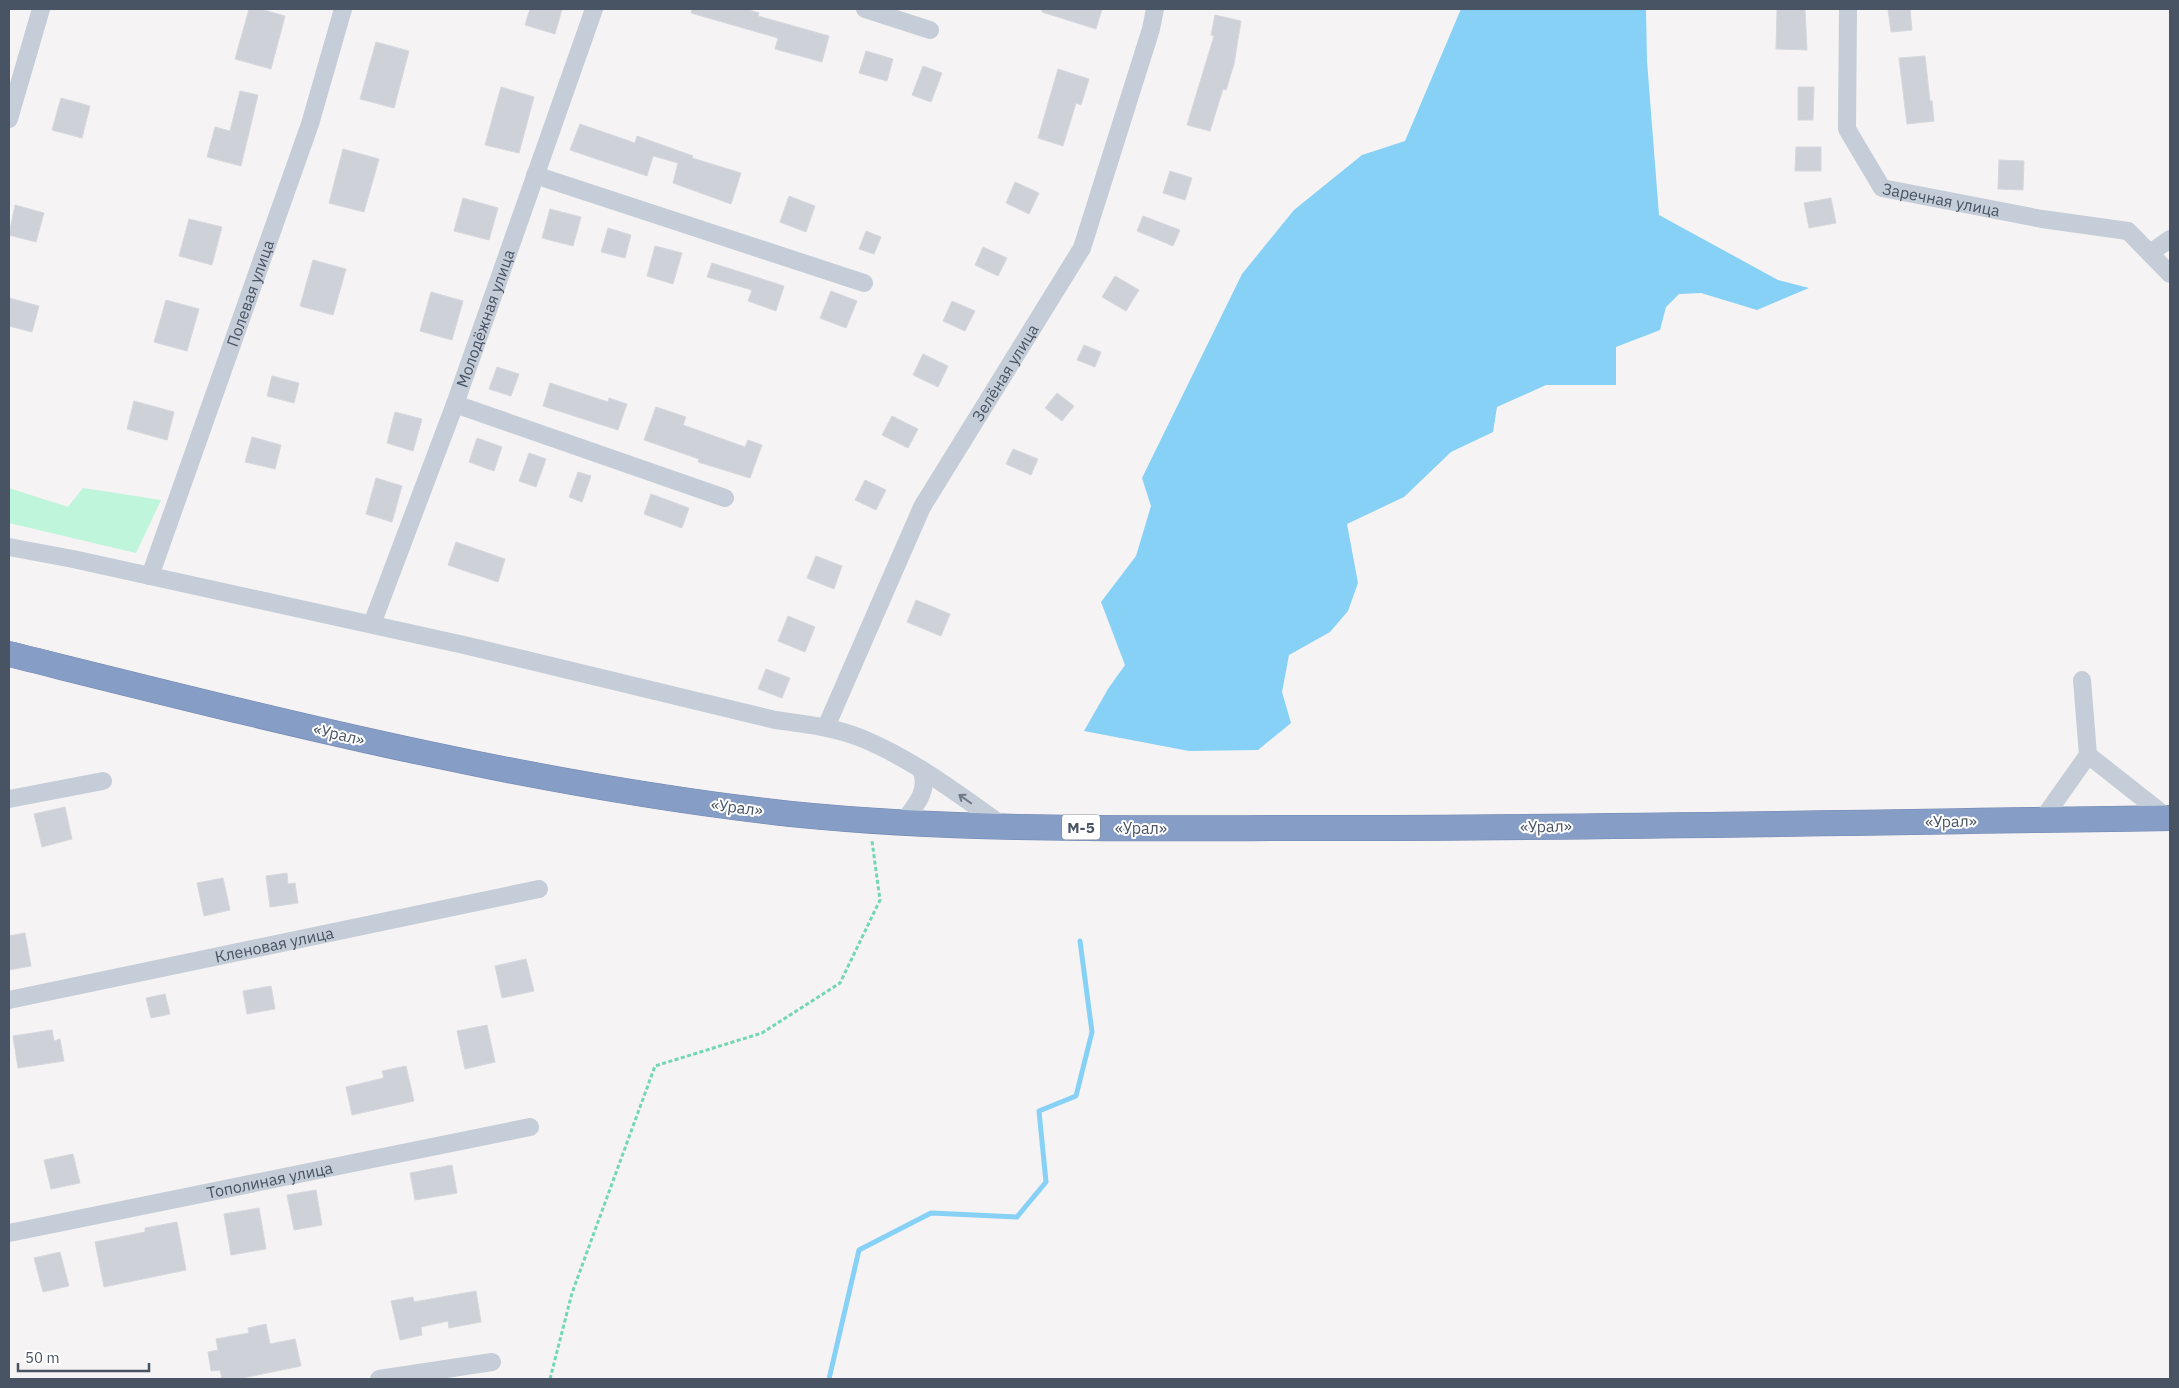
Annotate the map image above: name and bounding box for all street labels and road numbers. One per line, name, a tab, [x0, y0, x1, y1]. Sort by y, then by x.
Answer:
street label: Заречная улица	[1881, 178, 2002, 221]
street label: Полевая улица	[222, 237, 278, 349]
street label: Молодёжная улица	[452, 246, 519, 390]
street label: Зелёная улица	[967, 320, 1043, 425]
street label: «Урал»	[311, 718, 367, 750]
street label: «Урал»	[710, 794, 764, 820]
street label: «Урал»	[1925, 811, 1977, 831]
road number: М-5	[1062, 814, 1100, 840]
street label: «Урал»	[1520, 816, 1572, 836]
street label: «Урал»	[1115, 818, 1167, 838]
street label: Кленовая улица	[213, 922, 336, 967]
street label: Тополиная улица	[205, 1157, 335, 1203]

